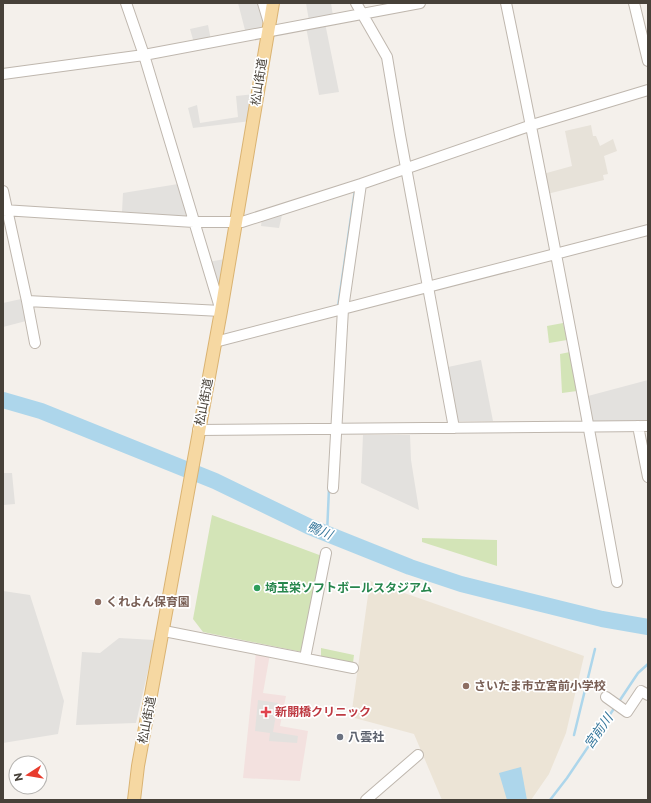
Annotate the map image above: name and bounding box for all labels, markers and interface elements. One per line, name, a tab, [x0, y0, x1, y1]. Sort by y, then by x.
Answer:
street label: 松山街道	[247, 57, 269, 107]
street label: 松山街道	[192, 377, 214, 427]
water label: 鴨川	[305, 518, 337, 543]
place label: 埼玉栄ソフトボールスタジアム	[265, 580, 432, 594]
marker: 埼玉栄ソフトボールスタジアム	[252, 583, 262, 593]
place label: くれよん保育園	[106, 594, 190, 608]
marker: くれよん保育園	[93, 597, 103, 607]
place label: さいたま市立宮前小学校	[474, 678, 606, 692]
marker: さいたま市立宮前小学校	[461, 681, 471, 691]
street label: 松山街道	[135, 695, 157, 745]
place label: 新開橋クリニック	[275, 704, 371, 718]
marker: 新開橋クリニック	[260, 706, 272, 718]
water label: 宮前川	[580, 709, 617, 752]
place label: 八雲社	[348, 729, 384, 743]
marker: 八雲社	[335, 732, 345, 742]
north arrow	[8, 755, 48, 795]
text: N	[11, 772, 25, 783]

